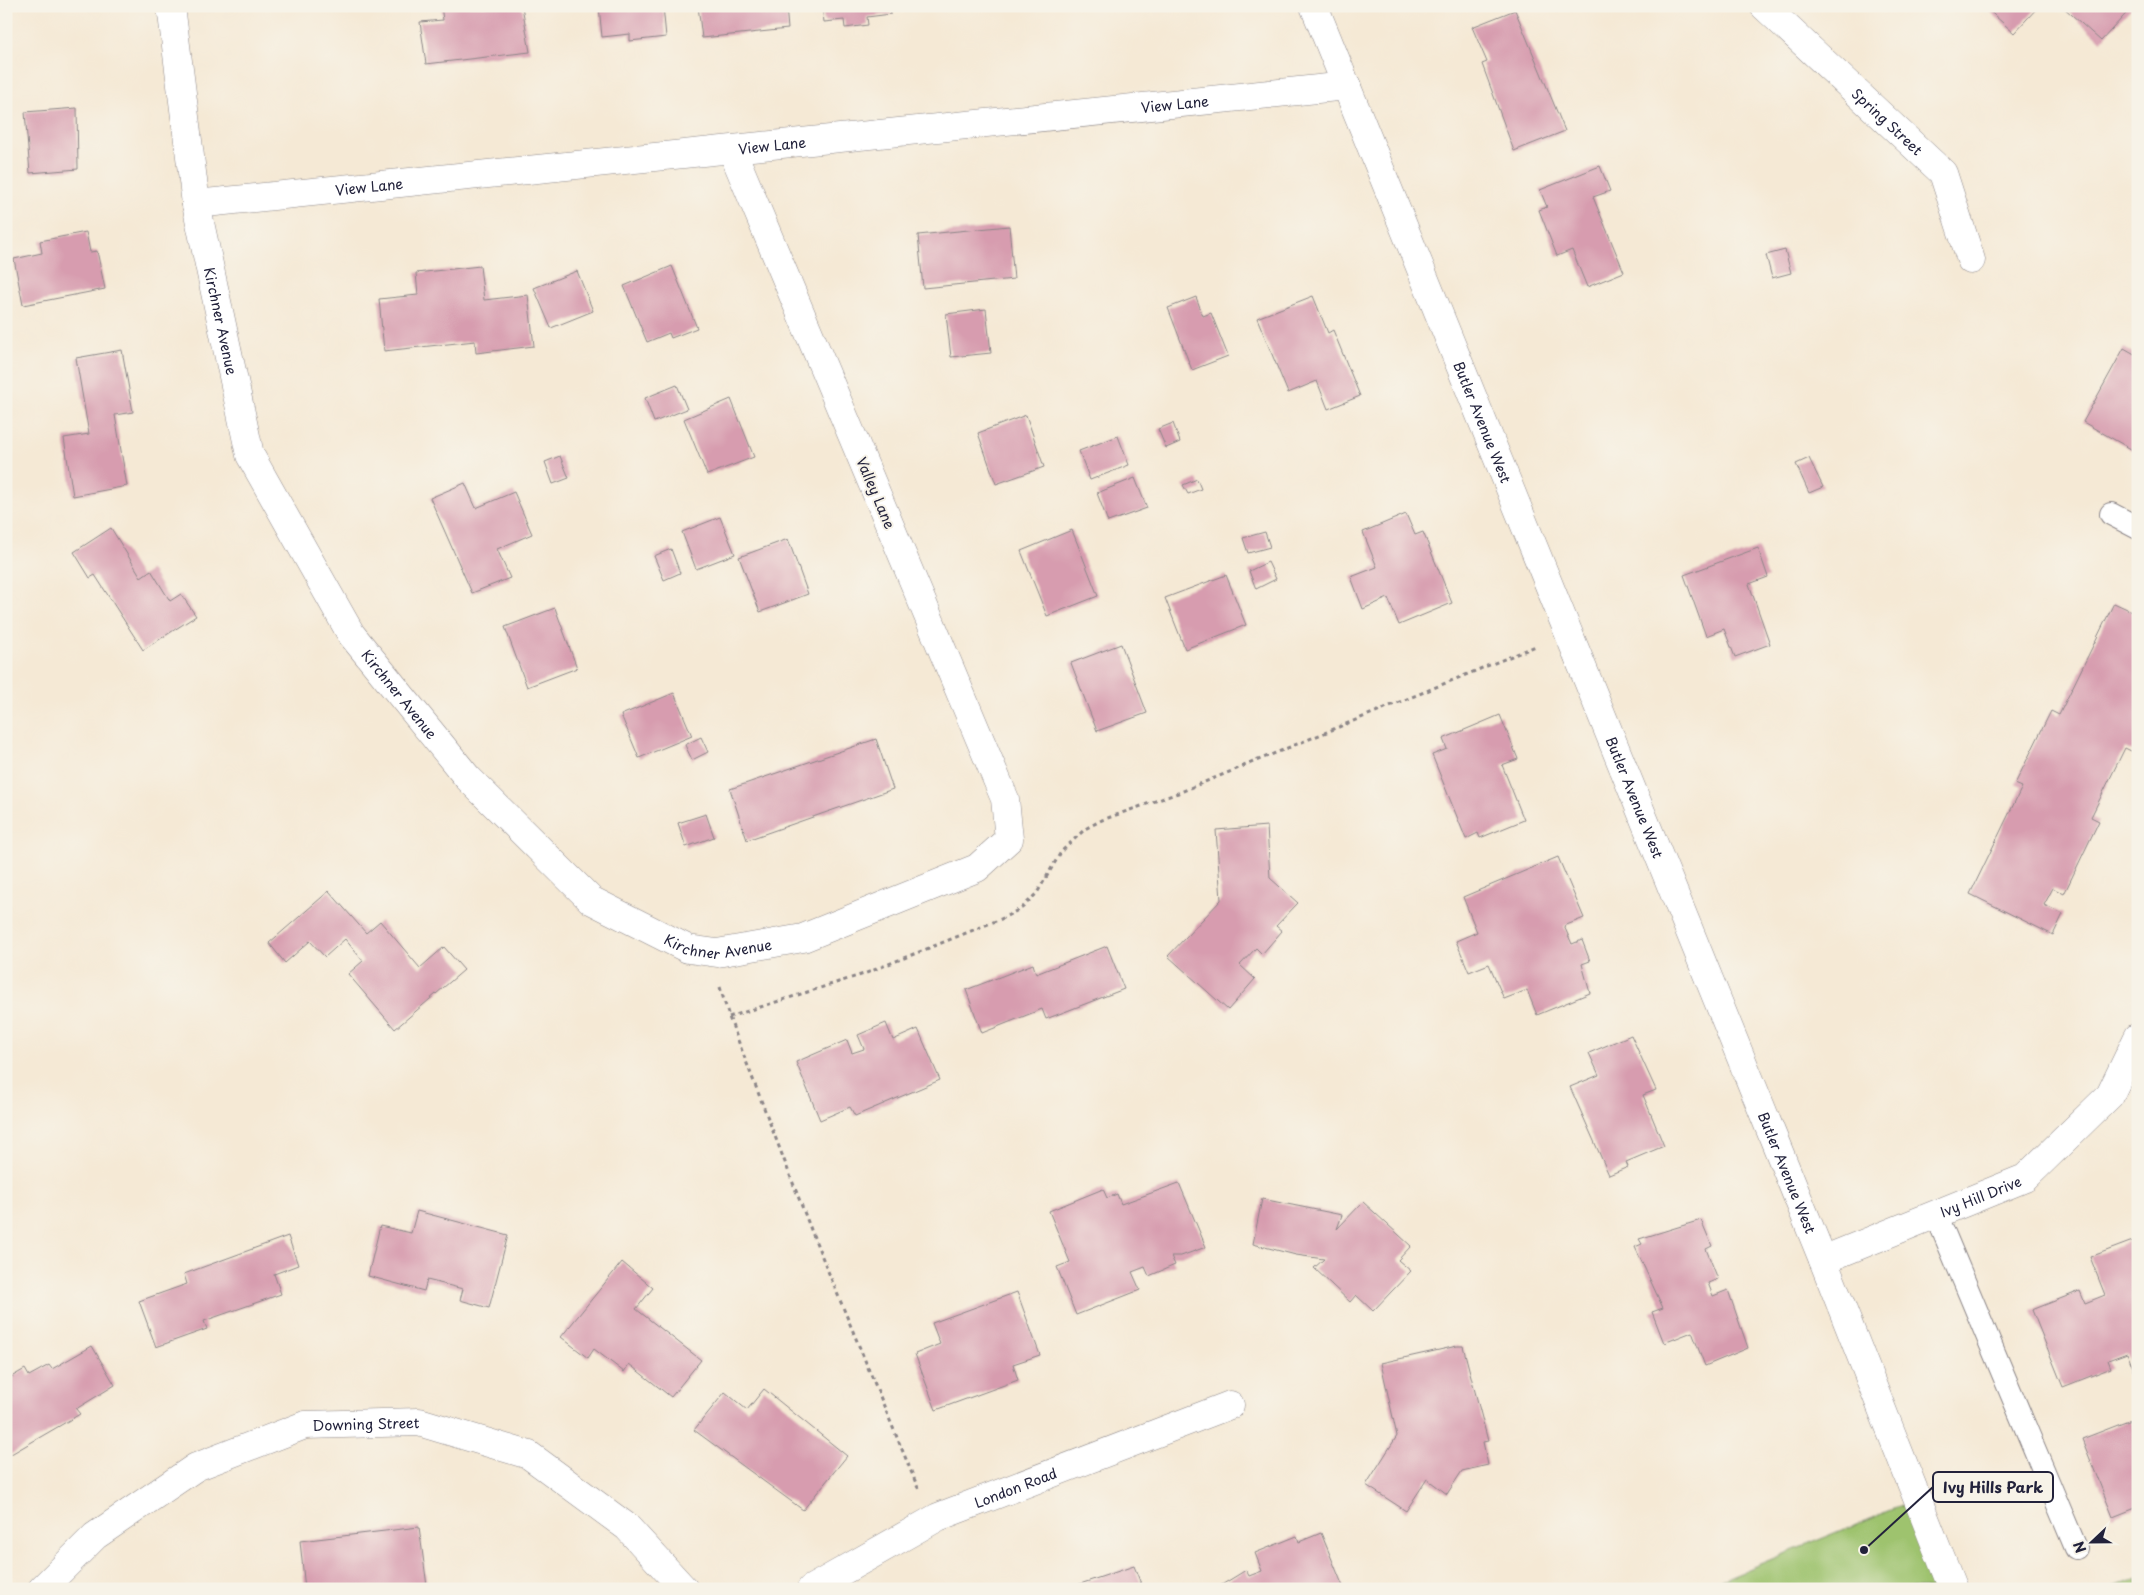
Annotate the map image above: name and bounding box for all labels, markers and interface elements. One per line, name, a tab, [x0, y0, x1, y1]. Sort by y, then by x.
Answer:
street label: Spring Street	[1847, 83, 1928, 160]
street label: View Lane	[1140, 90, 1210, 118]
street label: View Lane	[737, 131, 807, 159]
street label: View Lane	[334, 172, 404, 200]
street label: Kirchner Avenue	[199, 265, 243, 377]
street label: Butler Avenue West	[1449, 358, 1517, 486]
street label: Valley Lane	[851, 454, 901, 532]
street label: Kirchner Avenue	[357, 645, 443, 743]
street label: Butler Avenue West	[1601, 733, 1669, 862]
street label: Kirchner Avenue	[661, 928, 774, 964]
street label: Butler Avenue West	[1753, 1109, 1822, 1237]
street label: Ivy Hill Drive	[1937, 1170, 2024, 1222]
street label: Downing Street	[312, 1411, 420, 1435]
street label: London Road	[971, 1462, 1060, 1513]
callout: Ivy Hills Park	[1933, 1472, 2053, 1502]
text: Ivy Hills Park	[1943, 1475, 2043, 1498]
north arrow	[2066, 1518, 2116, 1568]
text: N	[2068, 1538, 2091, 1556]

